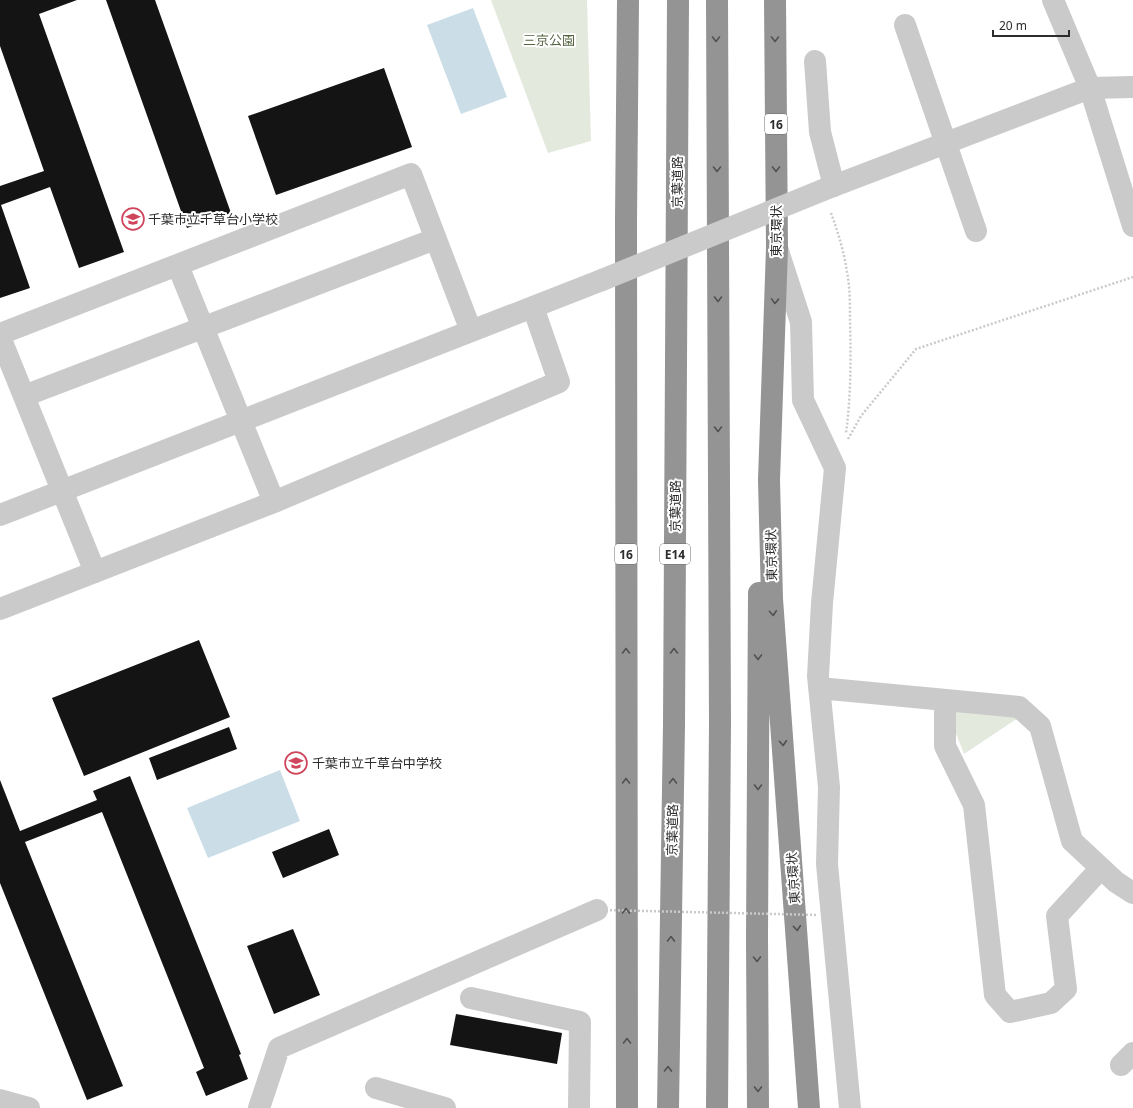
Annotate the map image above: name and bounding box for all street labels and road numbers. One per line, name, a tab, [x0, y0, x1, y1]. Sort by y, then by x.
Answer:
road number: 16	[765, 114, 787, 134]
street label: 京葉道路	[668, 156, 686, 208]
street label: 東京環状	[767, 205, 785, 257]
street label: 京葉道路	[666, 480, 684, 532]
street label: 東京環状	[762, 529, 780, 581]
road number: 16	[615, 544, 637, 564]
road number: E14	[660, 544, 690, 564]
street label: 京葉道路	[663, 804, 681, 856]
street label: 東京環状	[782, 851, 804, 905]

